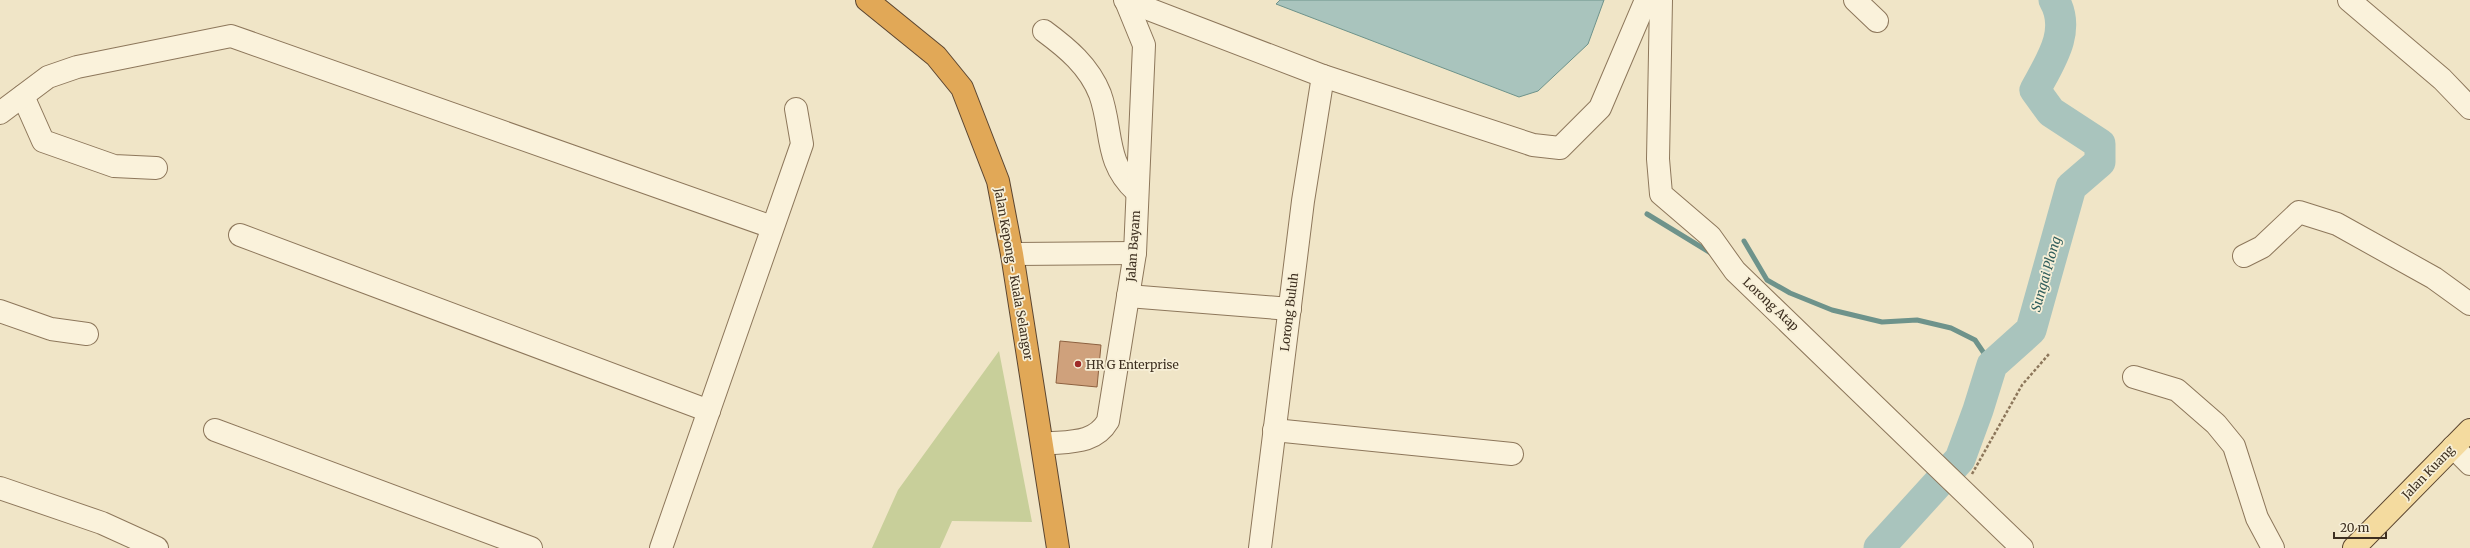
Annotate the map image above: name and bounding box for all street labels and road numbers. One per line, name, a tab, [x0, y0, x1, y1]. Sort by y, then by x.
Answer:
street label: Jalan Kepong - Kuala Selangor	[991, 186, 1037, 362]
street label: Jalan Bayam	[1123, 210, 1143, 283]
street label: Lorong Buluh	[1277, 272, 1301, 352]
street label: Lorong Atap	[1740, 274, 1802, 334]
street label: Jalan Kuang	[2398, 442, 2458, 503]

